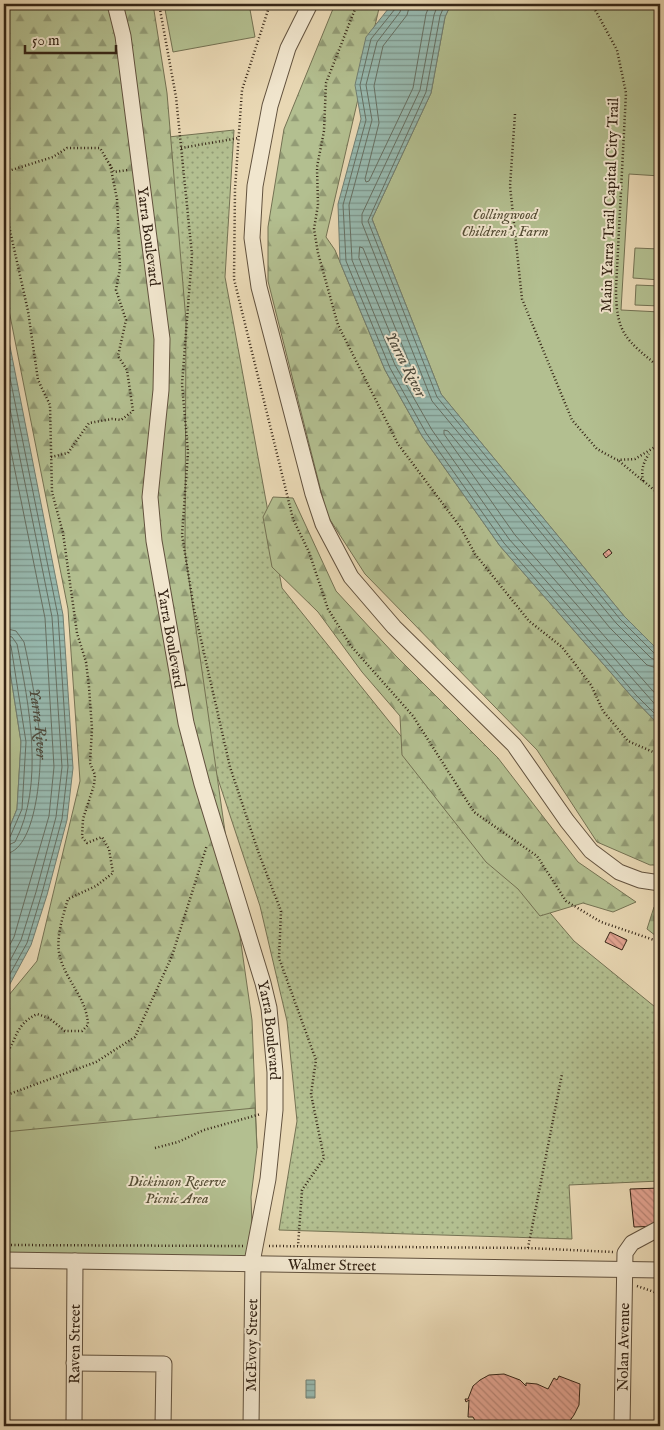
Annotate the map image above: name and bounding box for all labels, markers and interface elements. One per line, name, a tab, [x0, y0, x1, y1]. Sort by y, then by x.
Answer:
scale bar	[25, 22, 116, 54]
text: 50 m	[32, 31, 60, 50]
street label: Main Yarra Trail Capital City Trail	[597, 97, 623, 313]
street label: Yarra Boulevard	[133, 185, 165, 288]
park label: Collingwood Children's Farm	[462, 205, 548, 241]
water label: Yarra River	[380, 329, 431, 402]
street label: Yarra Boulevard	[153, 587, 189, 690]
water label: Yarra River	[23, 687, 50, 761]
street label: Yarra Boulevard	[253, 978, 285, 1081]
park label: Dickinson Reserve Picnic Area	[128, 1172, 226, 1208]
street label: Walmer Street	[288, 1255, 376, 1275]
street label: McEvoy Street	[242, 1298, 262, 1392]
street label: Nolan Avenue	[613, 1303, 634, 1391]
street label: Raven Street	[65, 1304, 84, 1384]

